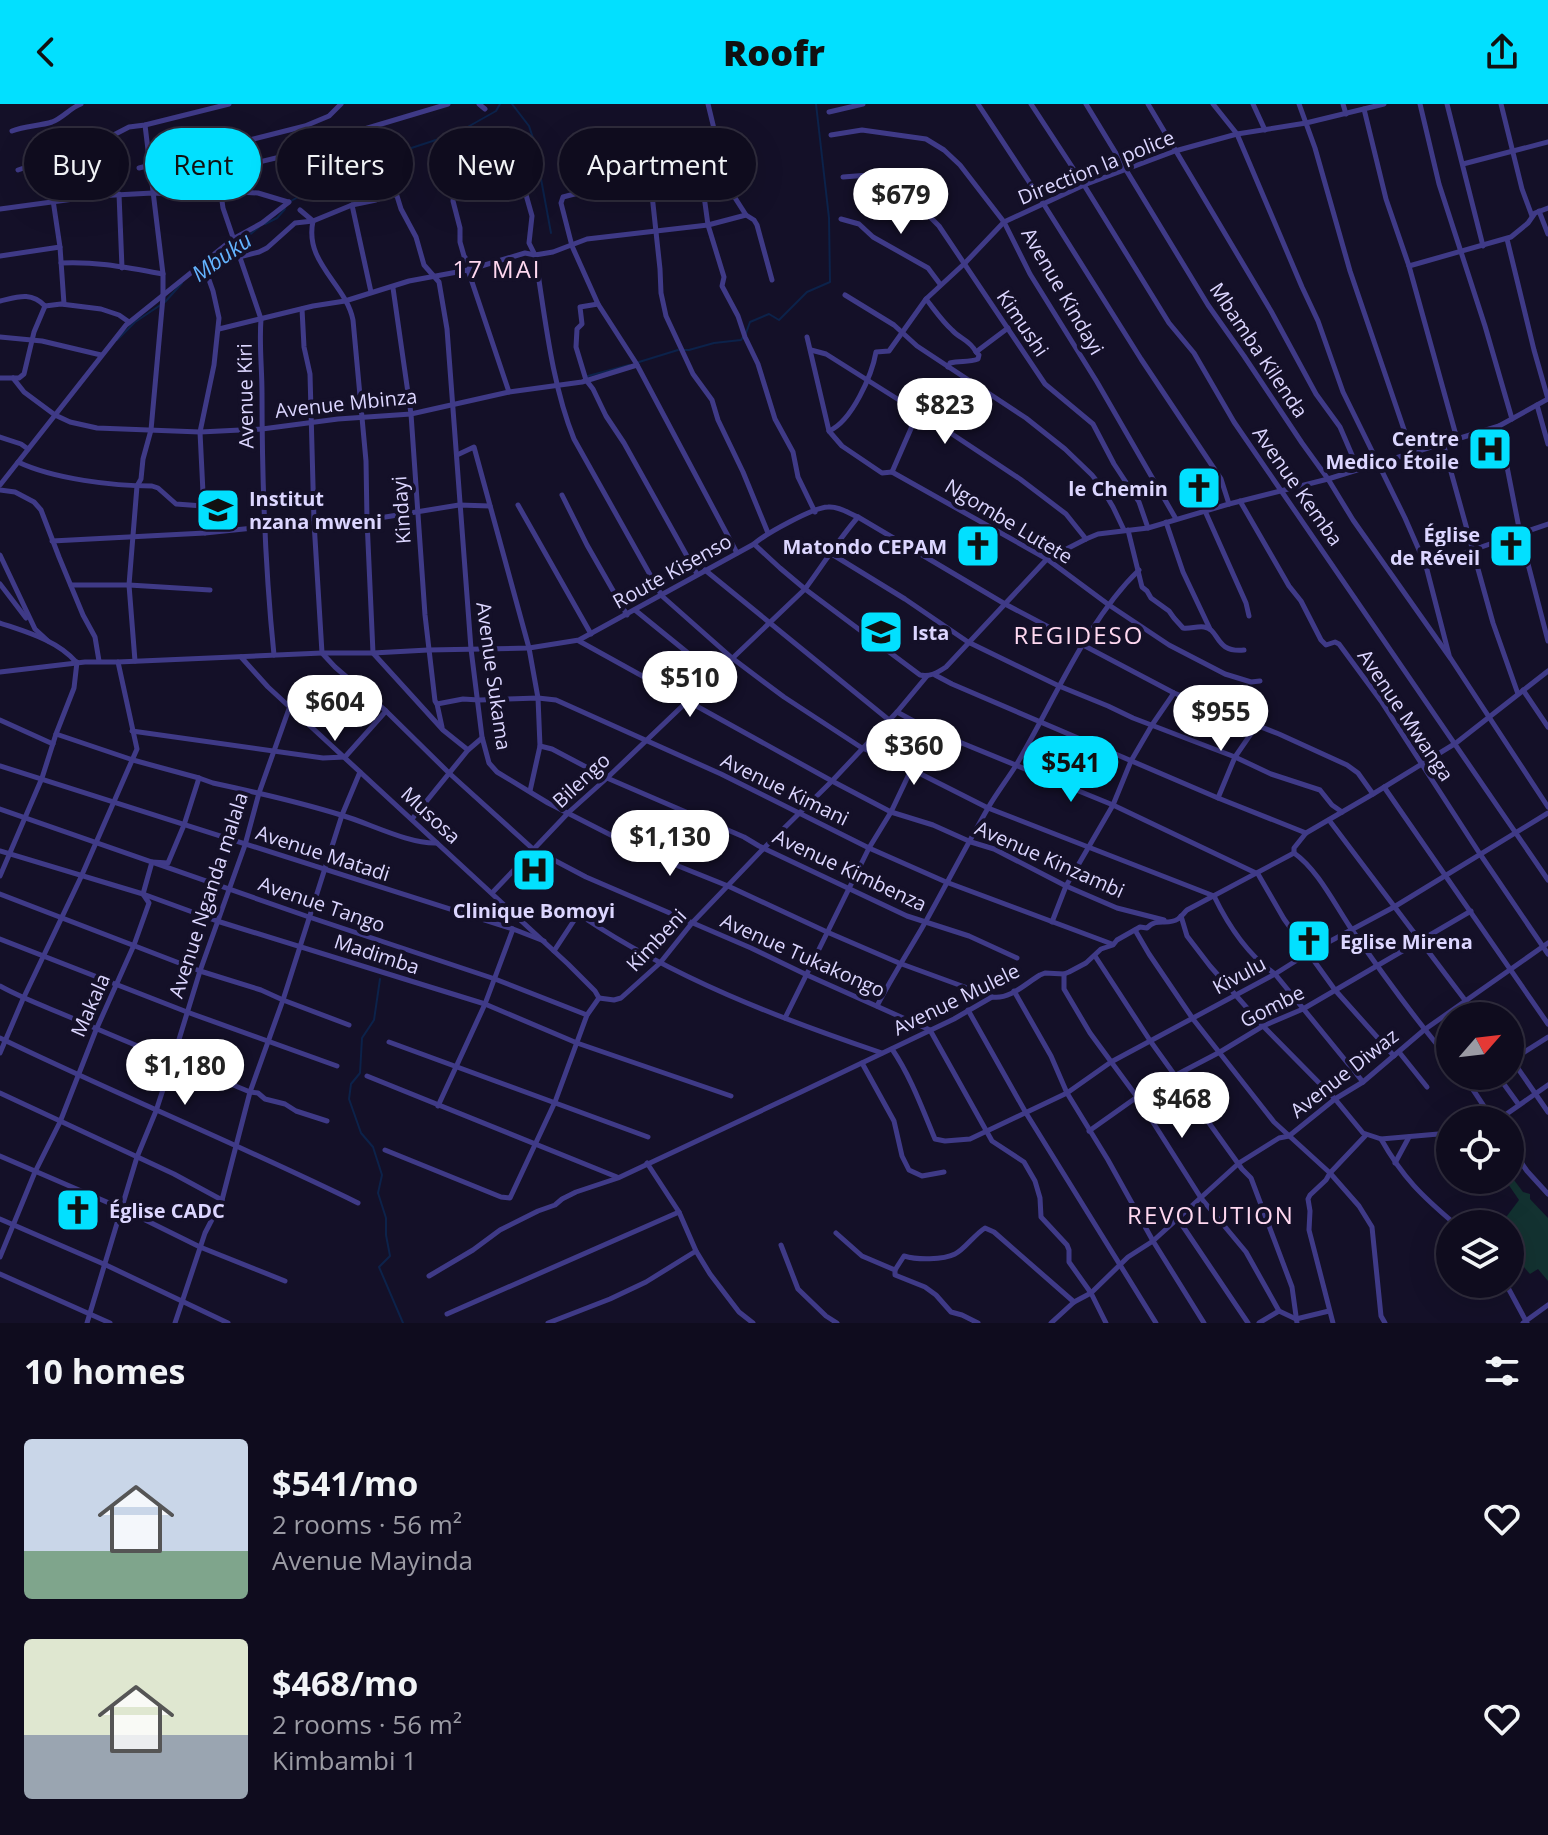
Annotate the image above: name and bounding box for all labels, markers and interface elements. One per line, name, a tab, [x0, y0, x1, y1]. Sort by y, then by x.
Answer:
text: Roofr	[723, 28, 825, 77]
icon: back	[24, 30, 68, 74]
icon: share	[1480, 30, 1524, 74]
street label: Direction la police	[1014, 123, 1178, 211]
chip: Buy	[24, 128, 129, 200]
chip: Rent	[145, 128, 261, 200]
chip: Filters	[277, 128, 413, 200]
chip: New	[429, 128, 543, 200]
chip: Apartment	[559, 128, 756, 200]
pin: $679	[854, 168, 948, 236]
text: $679	[871, 176, 931, 212]
street label: Avenue Kindayi	[1016, 222, 1110, 360]
water label: Mbuku	[185, 224, 257, 288]
district label: 17 MAI	[452, 252, 542, 285]
street label: Mbamba Kilenda	[1204, 277, 1314, 423]
street label: Kimushi	[991, 284, 1055, 362]
street label: Avenue Kiri	[231, 343, 259, 449]
pin: $823	[898, 378, 992, 446]
street label: Avenue Mbinza	[274, 382, 418, 424]
text: $823	[915, 386, 975, 422]
street label: Avenue Kemba	[1247, 421, 1349, 551]
place label: Centre Medico Étoile	[1325, 425, 1459, 475]
hospital icon: Centre Medico Étoile	[1466, 425, 1514, 473]
church icon: le Chemin	[1175, 464, 1223, 512]
street label: Ngombe Lutete	[940, 472, 1078, 570]
street label: Kindayi	[385, 475, 417, 545]
place label: le Chemin	[1068, 475, 1168, 502]
place label: Institut nzana mweni	[249, 485, 382, 535]
school or university icon: Institut nzana mweni	[194, 486, 242, 534]
place label: Église de Réveil	[1390, 521, 1480, 571]
church icon: Matondo CEPAM	[954, 522, 1002, 570]
church icon: Église de Réveil	[1487, 522, 1535, 570]
street label: Route Kisenso	[608, 527, 736, 615]
place label: Matondo CEPAM	[782, 533, 947, 560]
street label: Avenue Sukama	[470, 600, 518, 752]
school or university icon: Ista	[857, 608, 905, 656]
district label: REGIDESO	[1014, 618, 1144, 651]
place label: Ista	[912, 619, 949, 646]
street label: Avenue Mwanga	[1352, 644, 1460, 786]
pin: $510	[643, 651, 737, 719]
text: $510	[660, 659, 720, 695]
pin: $604	[288, 675, 382, 743]
text: $604	[305, 683, 365, 719]
pin: $955	[1174, 685, 1268, 753]
text: $955	[1191, 693, 1251, 729]
pin: $360	[867, 719, 961, 787]
text: $360	[884, 727, 944, 763]
pin: $541	[1024, 736, 1118, 804]
text: $541	[1041, 744, 1101, 780]
street label: Bilengo	[546, 746, 616, 814]
street label: Avenue Kimani	[717, 746, 853, 832]
street label: Musosa	[395, 780, 467, 850]
street label: Avenue Nganda malala	[162, 789, 254, 1001]
pin: $1,130	[605, 810, 735, 878]
street label: Avenue Kinzambi	[971, 814, 1129, 904]
text: $1,130	[629, 818, 711, 854]
street label: Avenue Matadi	[253, 819, 393, 887]
street label: Avenue Kimbenza	[769, 823, 931, 917]
hospital icon: Clinique Bomoyi	[510, 846, 558, 894]
street label: Avenue Tango	[255, 870, 389, 938]
place label: Clinique Bomoyi	[453, 897, 615, 924]
street label: Kimbeni	[620, 903, 692, 977]
street label: Avenue Tukakongo	[716, 907, 890, 1003]
church icon: Eglise Mirena	[1285, 917, 1333, 965]
street label: Madimba	[331, 928, 423, 980]
place label: Eglise Mirena	[1340, 928, 1473, 955]
street label: Kivulu	[1208, 950, 1270, 1000]
street label: Avenue Mulele	[888, 957, 1024, 1041]
street label: Makala	[64, 969, 116, 1041]
street label: Gombe	[1235, 978, 1309, 1034]
north arrow	[1436, 1002, 1524, 1090]
map controls	[1436, 1002, 1524, 1298]
street label: Avenue Diwaz	[1284, 1022, 1404, 1124]
pin: $1,180	[120, 1039, 250, 1107]
text: $1,180	[144, 1047, 226, 1083]
pin: $468	[1135, 1072, 1229, 1140]
text: $468	[1152, 1080, 1212, 1116]
button: locate	[1436, 1106, 1524, 1194]
church icon: Église CADC	[54, 1186, 102, 1234]
place label: Église CADC	[109, 1197, 225, 1224]
district label: REVOLUTION	[1127, 1198, 1295, 1231]
button: layers	[1436, 1210, 1524, 1298]
text: 10 homes	[24, 1348, 185, 1394]
icon: filters	[1480, 1349, 1524, 1393]
text: $541/mo	[272, 1460, 418, 1506]
icon: home	[88, 1471, 184, 1567]
icon: heart	[1480, 1497, 1524, 1541]
text: 2 rooms · 56 m²	[272, 1506, 462, 1542]
text: Avenue Mayinda	[272, 1542, 473, 1578]
text: $468/mo	[272, 1660, 418, 1706]
icon: home	[88, 1671, 184, 1767]
icon: heart	[1480, 1697, 1524, 1741]
text: 2 rooms · 56 m²	[272, 1706, 462, 1742]
text: Kimbambi 1	[272, 1742, 417, 1778]

